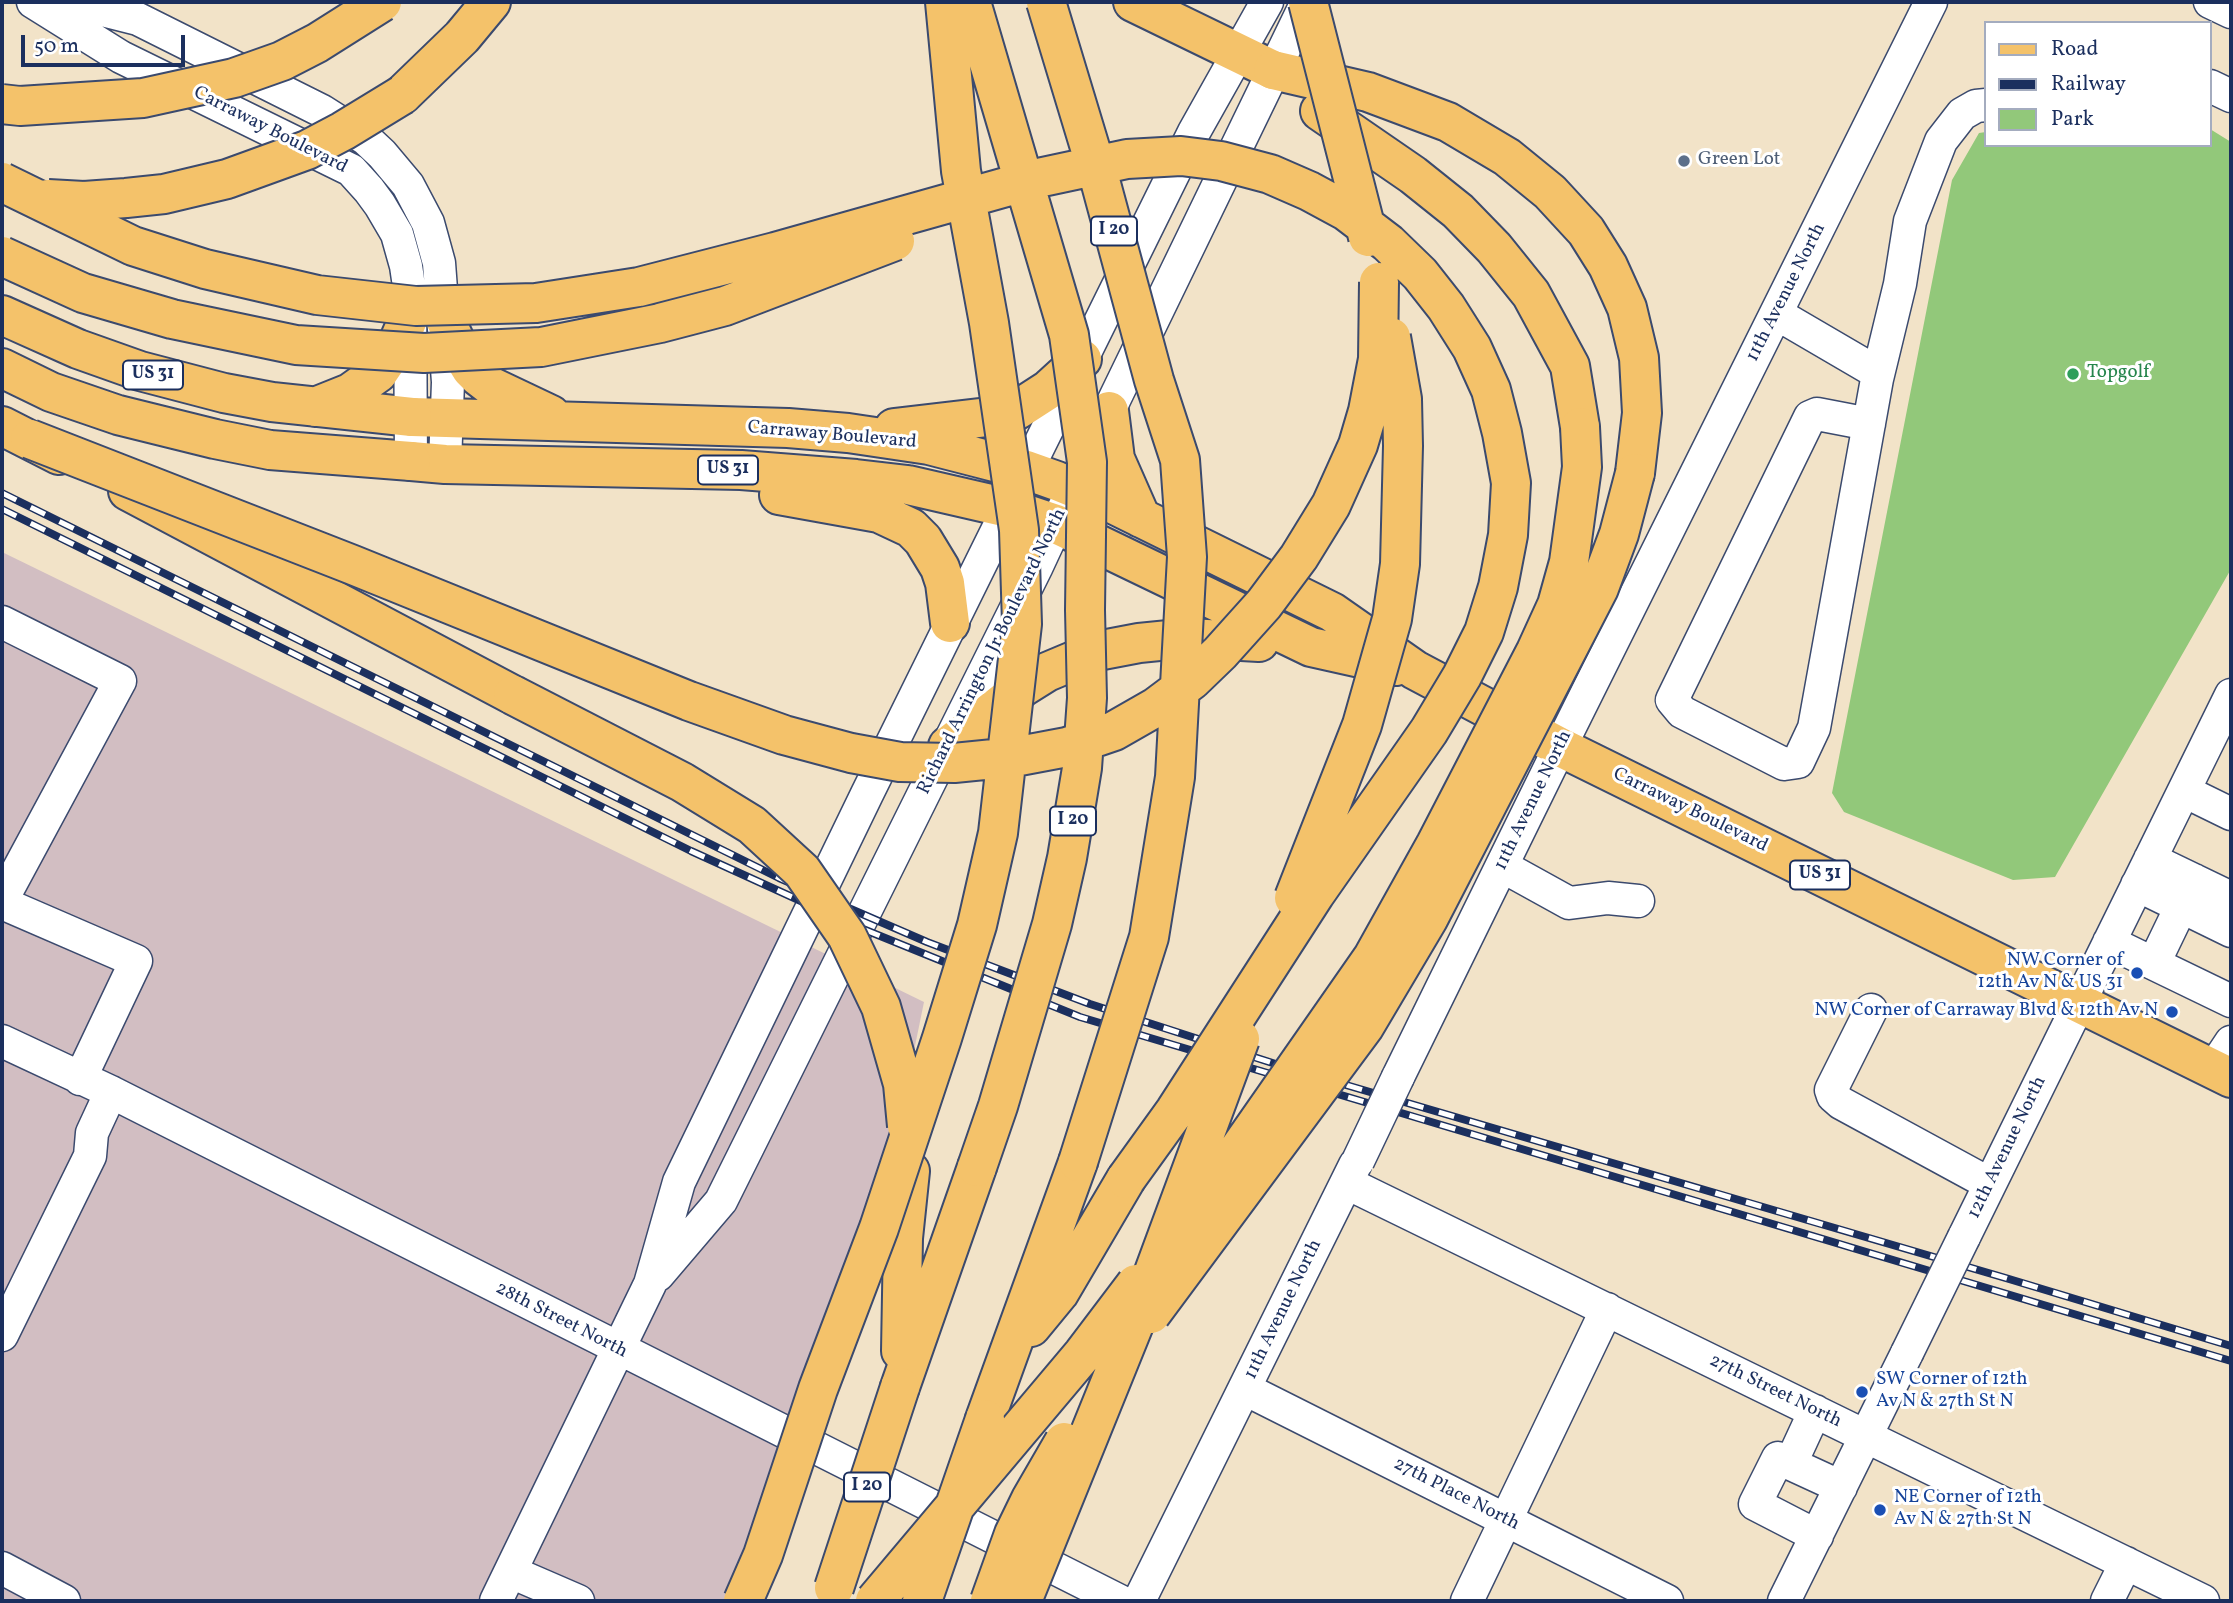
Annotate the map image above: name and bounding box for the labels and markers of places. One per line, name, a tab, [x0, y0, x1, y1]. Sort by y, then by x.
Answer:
place label: Green Lot	[1698, 150, 1780, 172]
marker: Green Lot	[1676, 153, 1692, 169]
place label: Topgolf	[2087, 363, 2150, 385]
marker: Topgolf	[2065, 366, 2081, 382]
place label: NW Corner of 12th Av N & US 31	[1978, 951, 2123, 995]
marker: NW Corner of 12th Av N & US 31	[2129, 965, 2145, 981]
place label: NW Corner of Carraway Blvd & 12th Av N	[1814, 1001, 2158, 1023]
marker: NW Corner of Carraway Blvd & 12th Av N	[2164, 1004, 2180, 1020]
place label: SW Corner of 12th Av N & 27th St N	[1876, 1370, 2028, 1414]
marker: SW Corner of 12th Av N & 27th St N	[1854, 1384, 1870, 1400]
place label: NE Corner of 12th Av N & 27th St N	[1894, 1488, 2042, 1532]
marker: NE Corner of 12th Av N & 27th St N	[1872, 1502, 1888, 1518]

